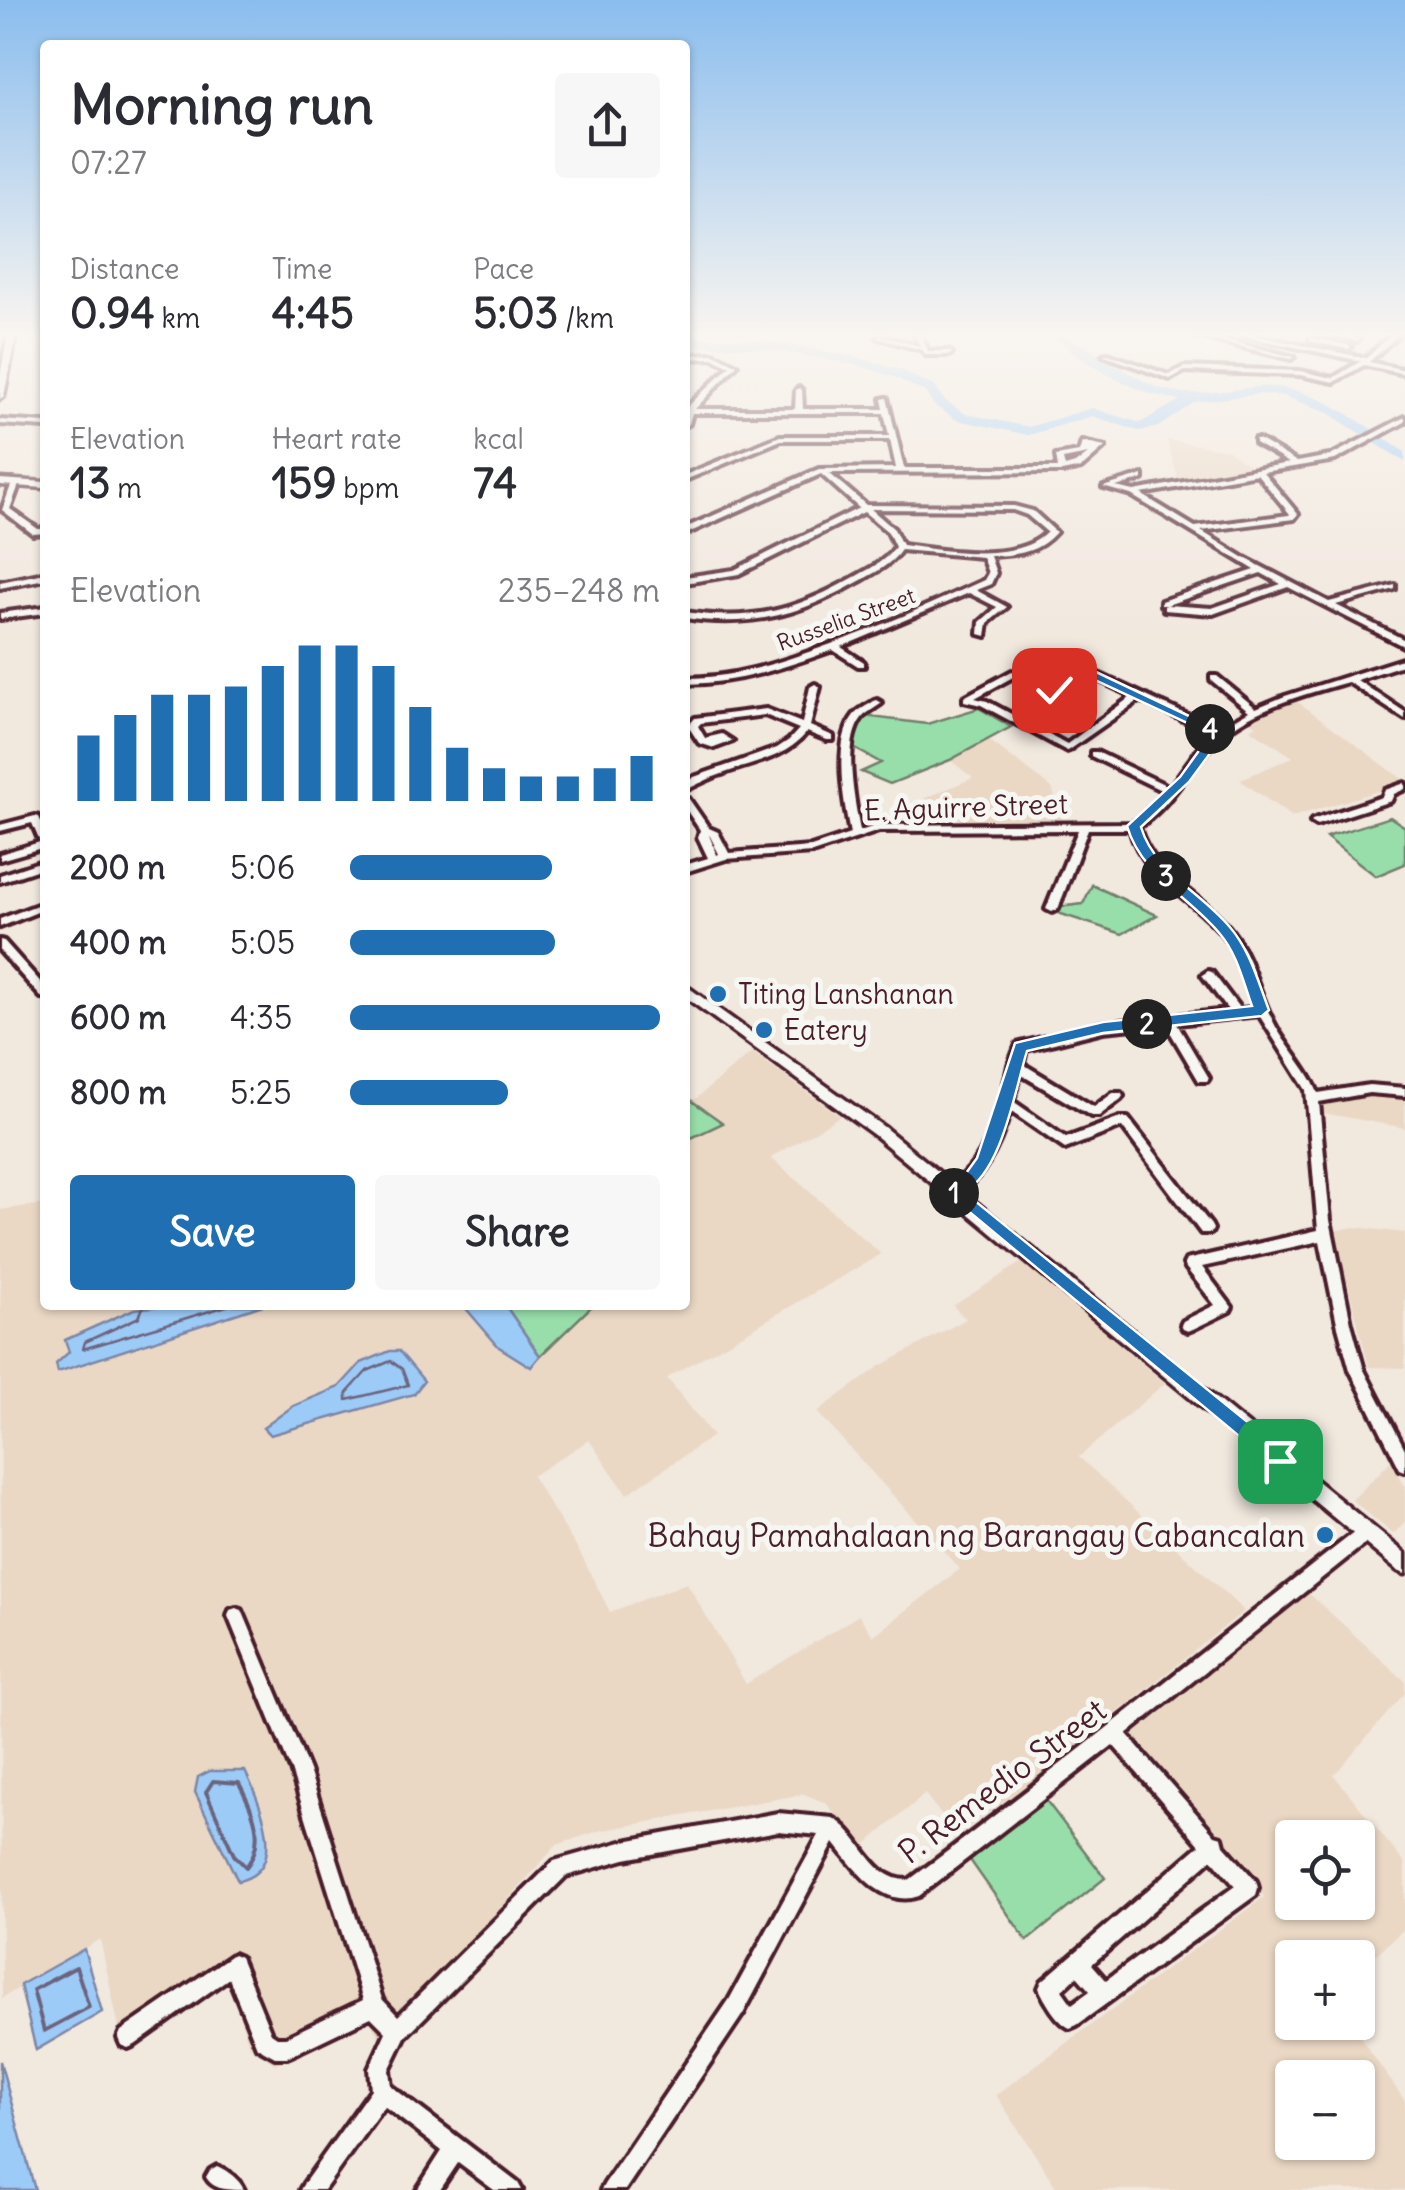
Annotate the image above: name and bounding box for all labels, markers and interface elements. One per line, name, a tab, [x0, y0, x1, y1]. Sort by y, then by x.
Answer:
text: Morning run	[70, 70, 374, 139]
button: share	[555, 73, 660, 178]
text: 07:27	[70, 142, 147, 183]
text: Distance	[70, 251, 179, 287]
text: Time	[272, 251, 332, 287]
text: Pace	[473, 251, 534, 287]
text: 0.94	[70, 287, 155, 339]
text: 4:45	[272, 287, 354, 339]
text: 5:03	[473, 287, 558, 339]
text: km	[155, 300, 200, 336]
text: /km	[558, 300, 614, 336]
text: Elevation	[70, 421, 185, 457]
text: Heart rate	[272, 421, 402, 457]
text: kcal	[473, 421, 524, 457]
text: 13	[70, 457, 111, 509]
text: 159	[272, 457, 337, 509]
text: 74	[473, 457, 517, 509]
text: m	[111, 470, 142, 506]
text: bpm	[337, 470, 399, 506]
text: Elevation	[70, 570, 201, 611]
text: 235–248 m	[498, 570, 660, 611]
street label: Russelia Street	[773, 581, 919, 657]
pin	[1012, 648, 1097, 733]
icon: check	[1027, 663, 1082, 718]
pin: 4	[1185, 704, 1235, 754]
text: 4	[1202, 711, 1218, 747]
street label: E. Aguirre Street	[864, 785, 1068, 829]
text: 200 m	[70, 847, 165, 888]
text: 5:06	[230, 847, 295, 888]
pin: 3	[1141, 851, 1191, 901]
text: 3	[1158, 858, 1174, 894]
text: 400 m	[70, 922, 166, 963]
text: 5:05	[230, 922, 295, 963]
place label: Titing Lanshanan	[738, 976, 954, 1012]
marker: Titing Lanshanan	[707, 983, 729, 1005]
text: 600 m	[70, 997, 166, 1038]
text: 4:35	[230, 997, 292, 1038]
pin: 2	[1122, 999, 1172, 1049]
text: 2	[1139, 1006, 1155, 1042]
place label: Eatery	[784, 1012, 868, 1048]
marker: Eatery	[753, 1019, 775, 1041]
text: 800 m	[70, 1072, 166, 1113]
text: 5:25	[230, 1072, 292, 1113]
pin: 1	[929, 1168, 979, 1218]
button: Save	[70, 1175, 355, 1290]
button: Share	[375, 1175, 660, 1290]
text: 1	[948, 1175, 960, 1211]
pin	[1238, 1419, 1323, 1504]
icon: arrive	[1253, 1434, 1308, 1489]
place label: Bahay Pamahalaan ng Barangay Cabancalan	[648, 1515, 1305, 1556]
marker: Bahay Pamahalaan ng Barangay Cabancalan	[1314, 1524, 1336, 1546]
street label: P. Remedio Street	[890, 1689, 1114, 1873]
map controls	[1275, 1820, 1375, 2160]
button: locate	[1275, 1820, 1375, 1920]
button: +	[1275, 1940, 1375, 2040]
button: −	[1275, 2060, 1375, 2160]

